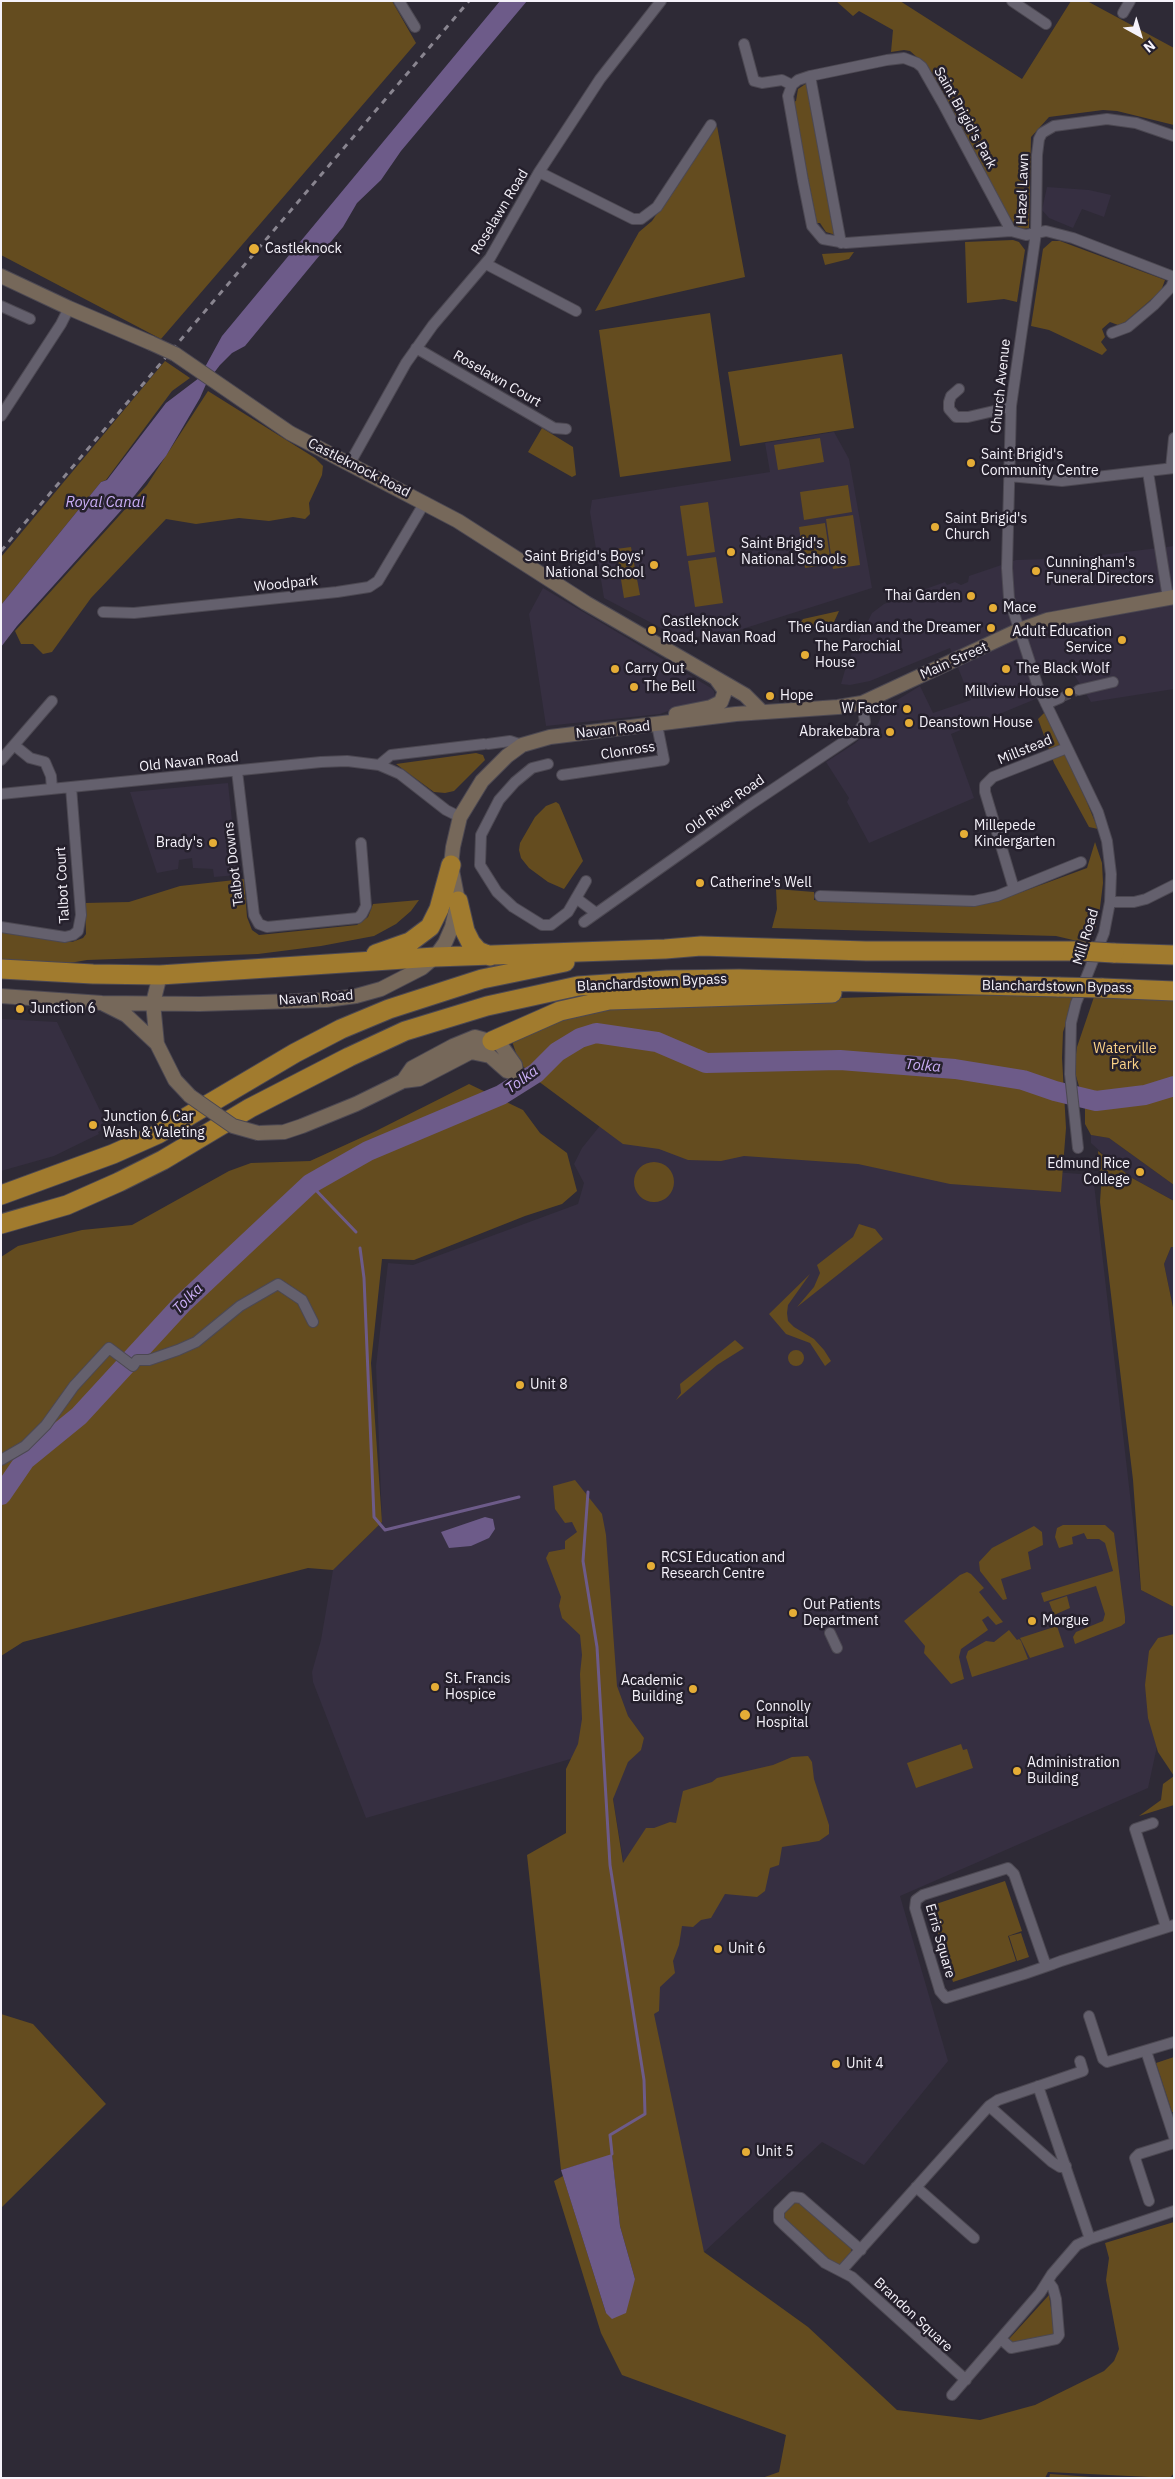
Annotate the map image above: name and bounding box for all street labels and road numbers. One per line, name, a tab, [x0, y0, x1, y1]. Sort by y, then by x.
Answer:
street label: Saint Brigid's Park	[930, 64, 1000, 172]
street label: Hazel Lawn	[1013, 153, 1033, 225]
street label: Roselawn Road	[468, 166, 532, 258]
street label: Church Avenue	[988, 338, 1014, 434]
street label: Roselawn Court	[450, 347, 544, 411]
street label: Castleknock Road	[305, 435, 413, 501]
street label: Woodpark	[253, 572, 319, 596]
street label: Main Street	[918, 639, 990, 683]
street label: Navan Road	[575, 718, 651, 742]
street label: Millstead	[995, 731, 1055, 769]
street label: Clonross	[600, 738, 656, 764]
street label: Old Navan Road	[138, 748, 240, 776]
street label: Old River Road	[682, 772, 768, 838]
street label: Talbot Downs	[220, 821, 248, 907]
street label: Talbot Court	[53, 846, 73, 924]
street label: Mill Road	[1070, 907, 1102, 967]
street label: Blanchardstown Bypass	[576, 971, 728, 995]
street label: Blanchardstown Bypass	[982, 977, 1132, 997]
street label: Navan Road	[278, 987, 354, 1009]
street label: Erris Square	[921, 1902, 959, 1980]
street label: Brandon Square	[870, 2274, 956, 2356]

